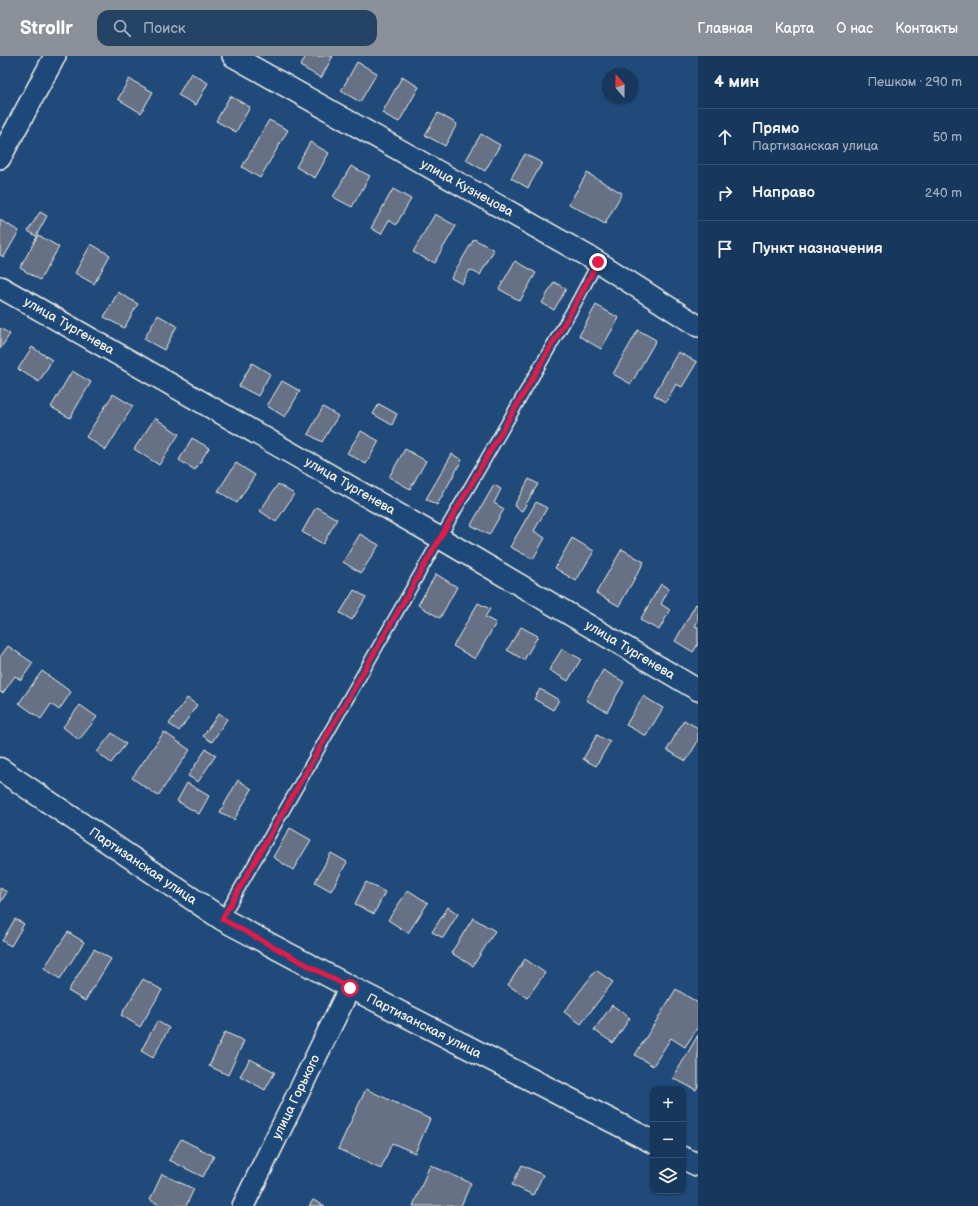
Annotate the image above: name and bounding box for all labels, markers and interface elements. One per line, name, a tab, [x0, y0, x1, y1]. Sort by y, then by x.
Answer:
search box	[97, 10, 377, 46]
text: Strollr	[20, 17, 73, 40]
icon: search	[111, 17, 133, 39]
text: Поиск	[143, 19, 186, 38]
text: Главная	[698, 20, 753, 37]
text: Карта	[775, 20, 814, 37]
text: О нас	[836, 20, 873, 37]
text: Контакты	[895, 20, 958, 37]
north arrow	[602, 68, 638, 104]
text: 4 мин	[714, 72, 759, 92]
text: Пешком · 290 m	[867, 74, 962, 90]
text: Прямо	[752, 119, 799, 138]
icon: ahead	[714, 126, 736, 148]
text: 50 m	[933, 129, 962, 145]
text: Партизанская улица	[752, 138, 879, 154]
street label: улица Кузнецова	[418, 156, 516, 220]
icon: right	[714, 182, 736, 204]
text: Направо	[752, 183, 815, 202]
text: 240 m	[925, 185, 962, 201]
icon: arrive	[714, 238, 736, 260]
text: Пункт назначения	[752, 239, 883, 258]
route end	[589, 253, 607, 271]
street label: улица Тургенева	[21, 294, 117, 359]
street label: улица Тургенева	[302, 454, 398, 519]
street label: улица Тургенева	[582, 617, 678, 683]
street label: Партизанская улица	[86, 824, 200, 908]
route start	[341, 979, 359, 997]
street label: Партизанская улица	[364, 990, 484, 1062]
street label: улица Горького	[269, 1052, 323, 1142]
map controls	[650, 1086, 686, 1194]
button: +	[650, 1086, 686, 1122]
button: −	[650, 1122, 686, 1158]
button: layers	[650, 1158, 686, 1194]

